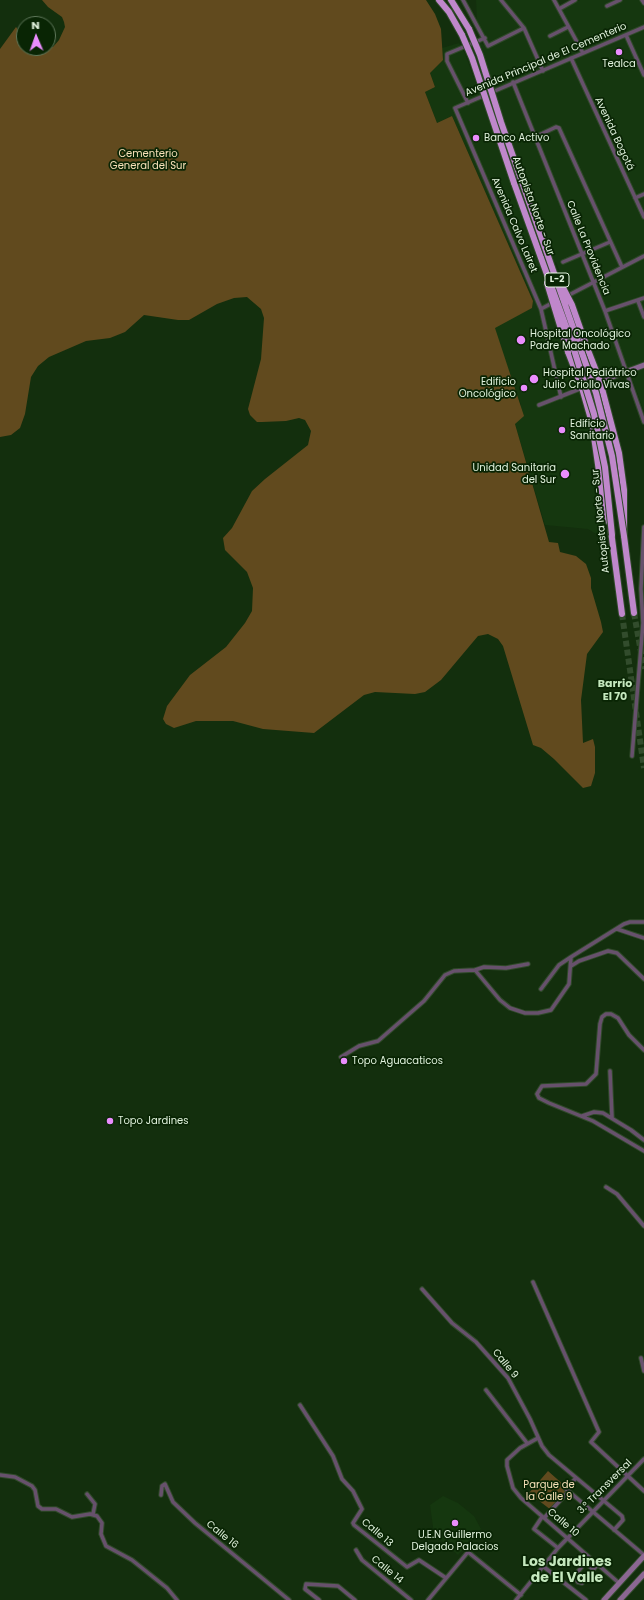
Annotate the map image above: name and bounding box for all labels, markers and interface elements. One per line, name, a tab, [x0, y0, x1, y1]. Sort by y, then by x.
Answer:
north arrow	[16, 16, 56, 56]
text: N	[31, 17, 40, 33]
street label: Avenida Principal de El Cementerio	[463, 20, 629, 100]
marker: Tealca	[614, 47, 624, 57]
place label: Tealca	[602, 58, 636, 70]
street label: Avenida Bogotá	[592, 95, 636, 173]
place label: Banco Activo	[484, 132, 549, 144]
marker: Banco Activo	[471, 133, 481, 143]
park label: Cementerio General del Sur	[110, 148, 186, 172]
street label: Autopista Norte - Sur	[509, 155, 557, 257]
street label: Avenida Calvo Lairet	[488, 176, 540, 274]
street label: Calle La Providencia	[564, 199, 612, 297]
road number: L-2	[545, 273, 569, 287]
place label: Hospital Oncológico Padre Machado	[530, 328, 631, 352]
marker: Hospital Oncológico Padre Machado	[515, 334, 527, 346]
place label: Hospital Pediátrico Julio Criollo Vivas	[543, 367, 637, 390]
marker: Hospital Pediátrico Julio Criollo Vivas	[528, 373, 540, 385]
place label: Edificio Oncológico	[459, 376, 516, 400]
marker: Edificio Oncológico	[519, 383, 529, 393]
place label: Edificio Sanitario	[570, 418, 614, 442]
marker: Edificio Sanitario	[557, 425, 567, 435]
place label: Unidad Sanitaria del Sur	[473, 462, 556, 486]
marker: Unidad Sanitaria del Sur	[559, 468, 571, 480]
street label: Autopista Norte - Sur	[590, 468, 612, 574]
district label: Barrio El 70	[598, 677, 632, 703]
place label: Topo Aguacaticos	[352, 1055, 443, 1067]
marker: Topo Aguacaticos	[339, 1056, 349, 1066]
place label: Topo Jardines	[118, 1115, 188, 1127]
marker: Topo Jardines	[105, 1116, 115, 1126]
street label: Calle 9	[489, 1347, 521, 1381]
street label: 3.° Transversal	[575, 1457, 635, 1517]
park label: Parque de la Calle 9	[523, 1479, 575, 1502]
street label: Calle 10	[545, 1506, 581, 1540]
street label: Calle 13	[359, 1516, 395, 1550]
street label: Calle 16	[204, 1518, 240, 1552]
marker: U.E.N Guillermo Delgado Palacios	[450, 1518, 460, 1528]
place label: U.E.N Guillermo Delgado Palacios	[412, 1529, 498, 1552]
street label: Calle 14	[369, 1553, 405, 1587]
district label: Los Jardines de El Valle	[522, 1554, 612, 1586]

